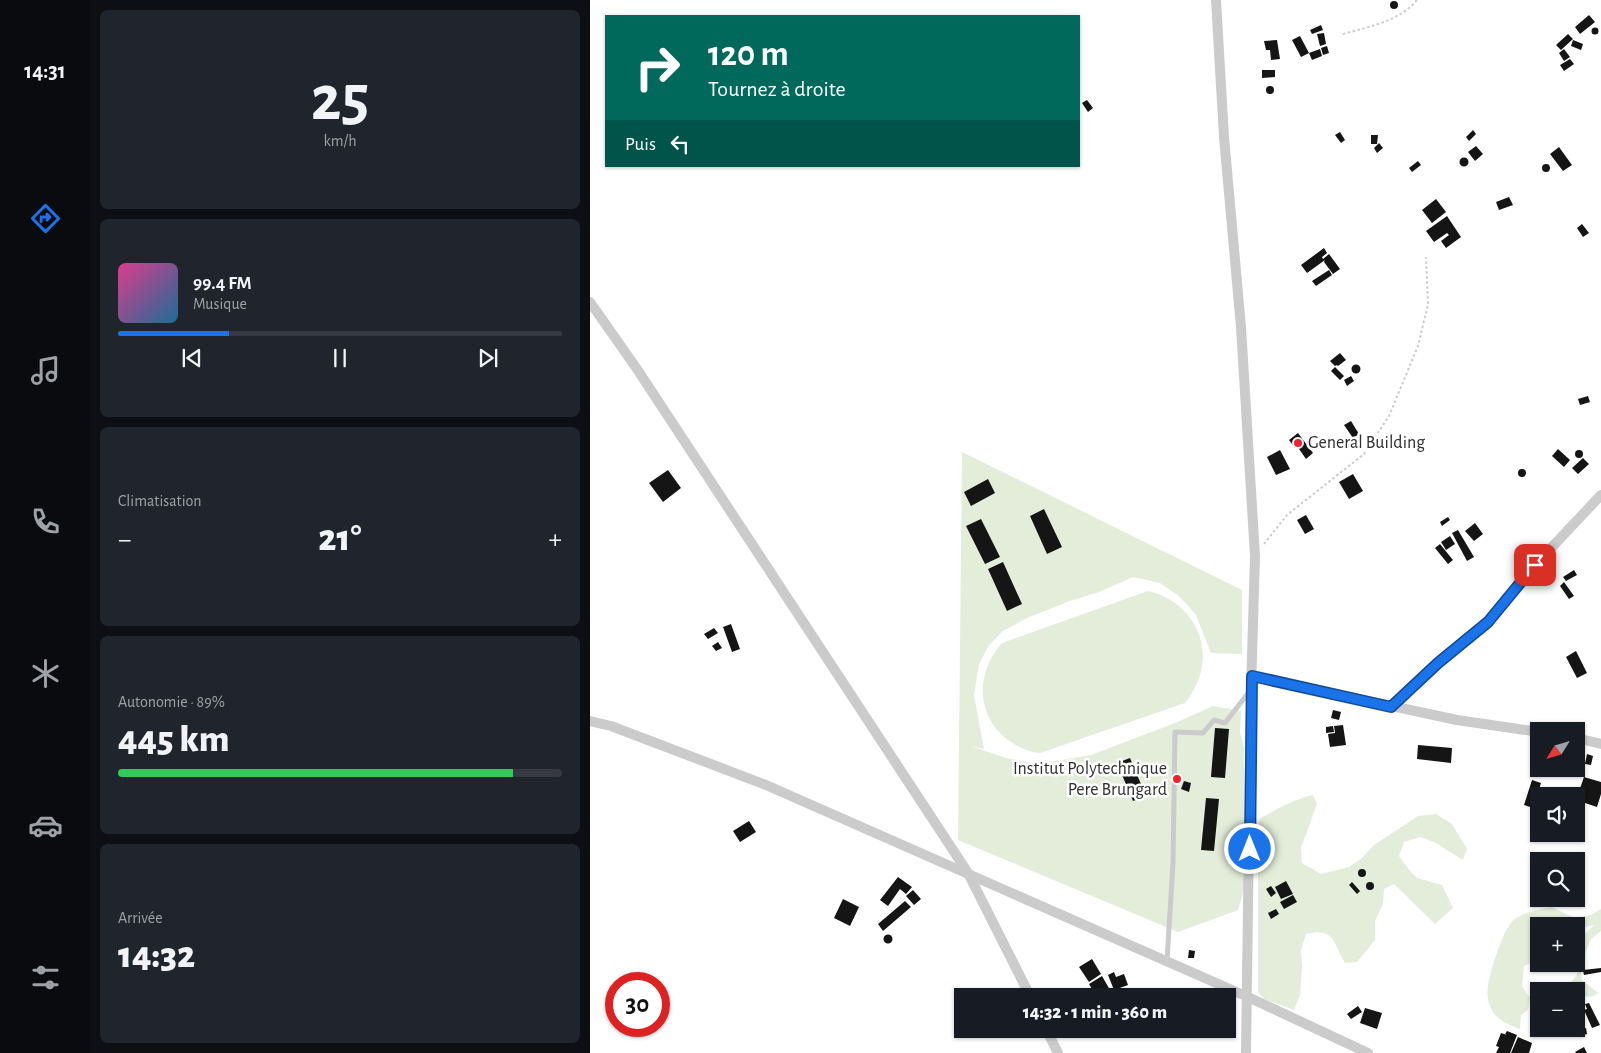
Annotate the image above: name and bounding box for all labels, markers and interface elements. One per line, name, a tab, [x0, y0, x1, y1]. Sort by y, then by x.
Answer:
icon: right	[625, 35, 690, 100]
text: 120 m	[708, 37, 789, 72]
text: 14:31	[24, 60, 66, 82]
text: 25	[311, 67, 369, 132]
text: Tournez à droite	[708, 78, 846, 100]
icon: left	[666, 130, 694, 158]
text: km/h	[323, 133, 357, 149]
text: Puis	[625, 135, 656, 154]
icon: directions	[28, 201, 63, 236]
text: 99.4 FM	[193, 274, 252, 293]
text: Musique	[193, 296, 247, 312]
icon: previous	[178, 344, 206, 372]
icon: pause	[326, 344, 354, 372]
icon: next	[474, 344, 502, 372]
icon: music	[28, 353, 63, 388]
place label: General Building	[1308, 434, 1425, 452]
marker: General Building	[1292, 437, 1304, 449]
text: Climatisation	[118, 493, 202, 509]
icon: phone	[28, 504, 63, 539]
text: 21°	[318, 520, 362, 558]
text: −	[118, 526, 131, 554]
text: +	[549, 526, 562, 554]
pin	[1514, 544, 1556, 586]
icon: arrive	[1521, 551, 1549, 579]
icon: climate	[28, 656, 63, 691]
text: Autonomie · 89%	[118, 694, 225, 710]
text: 445 km	[118, 721, 230, 759]
north arrow	[1530, 722, 1585, 778]
map controls	[1530, 722, 1585, 1037]
place label: Institut Polytechnique Pere Brungard	[1013, 760, 1167, 799]
marker: Institut Polytechnique Pere Brungard	[1171, 773, 1183, 785]
button: sound	[1530, 787, 1585, 842]
icon: car	[28, 808, 63, 843]
position arrow	[1223, 822, 1275, 874]
button: search	[1530, 852, 1585, 907]
text: Arrivée	[118, 910, 163, 926]
button: +	[1530, 917, 1585, 972]
text: 14:32	[118, 937, 195, 975]
icon: filters	[28, 960, 63, 995]
speed limit sign: 30	[605, 972, 670, 1037]
button: −	[1530, 982, 1585, 1037]
text: 14:32 · 1 min · 360 m	[1023, 1003, 1167, 1022]

